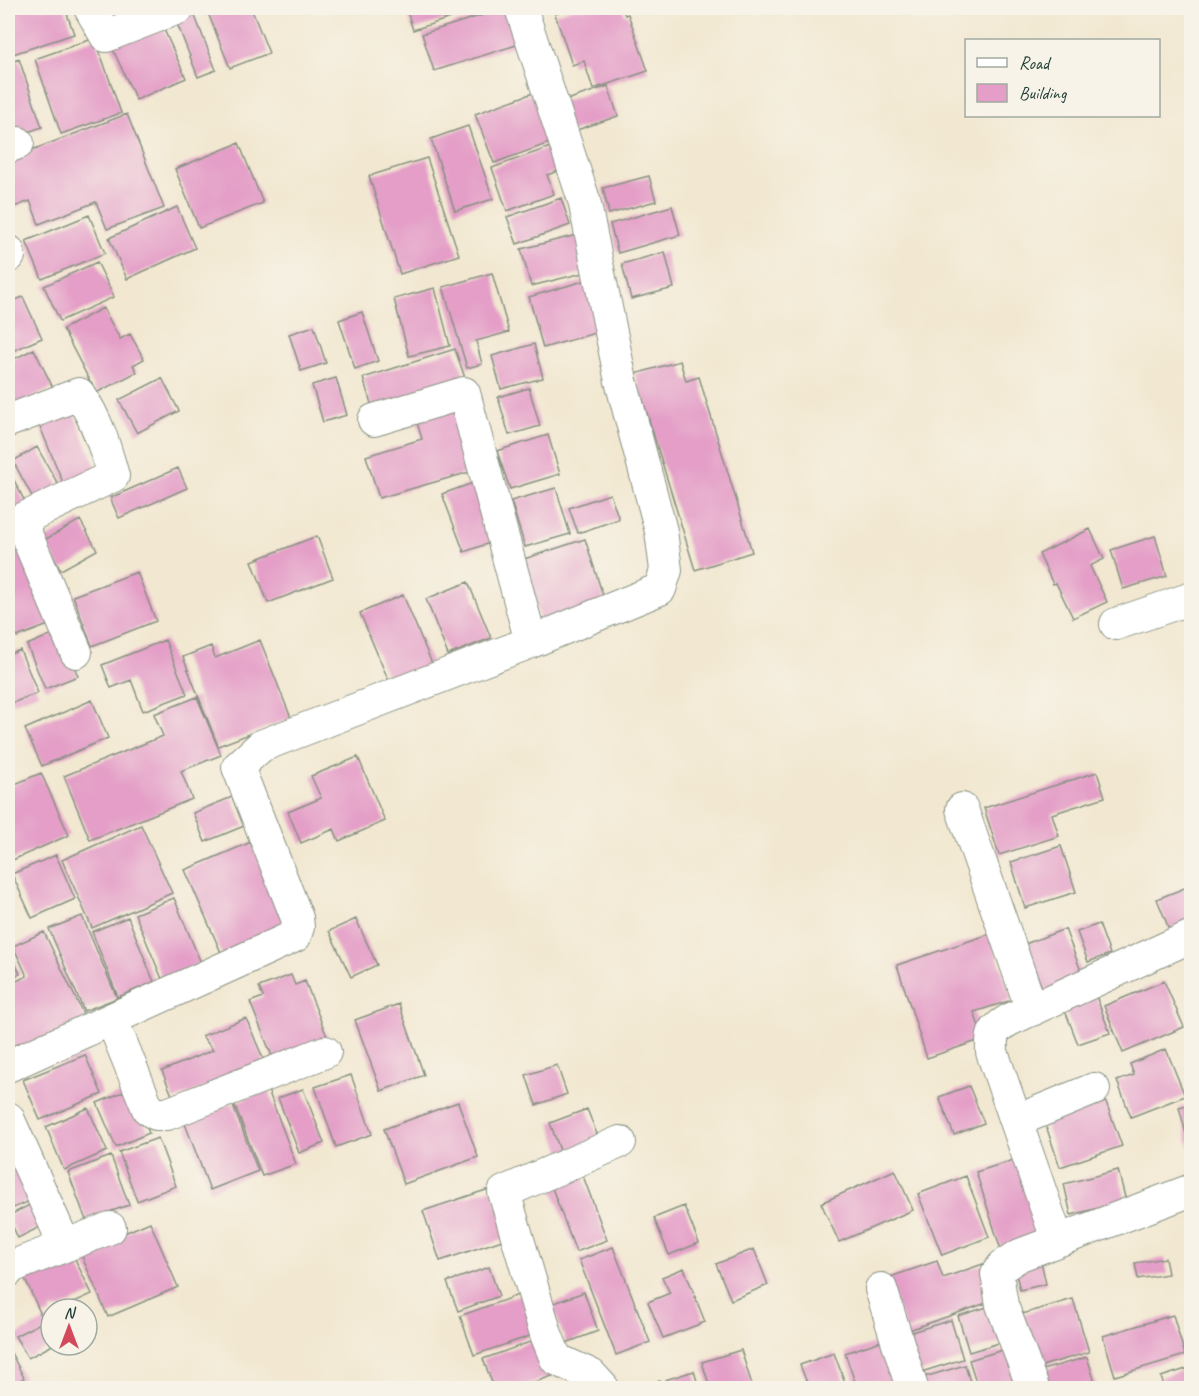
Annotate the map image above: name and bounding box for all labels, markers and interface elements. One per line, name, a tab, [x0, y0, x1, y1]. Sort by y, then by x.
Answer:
legend	[965, 39, 1160, 117]
text: Road	[1019, 52, 1052, 74]
text: Building	[1019, 82, 1068, 104]
north arrow	[39, 1297, 99, 1357]
text: N	[64, 1303, 77, 1323]

